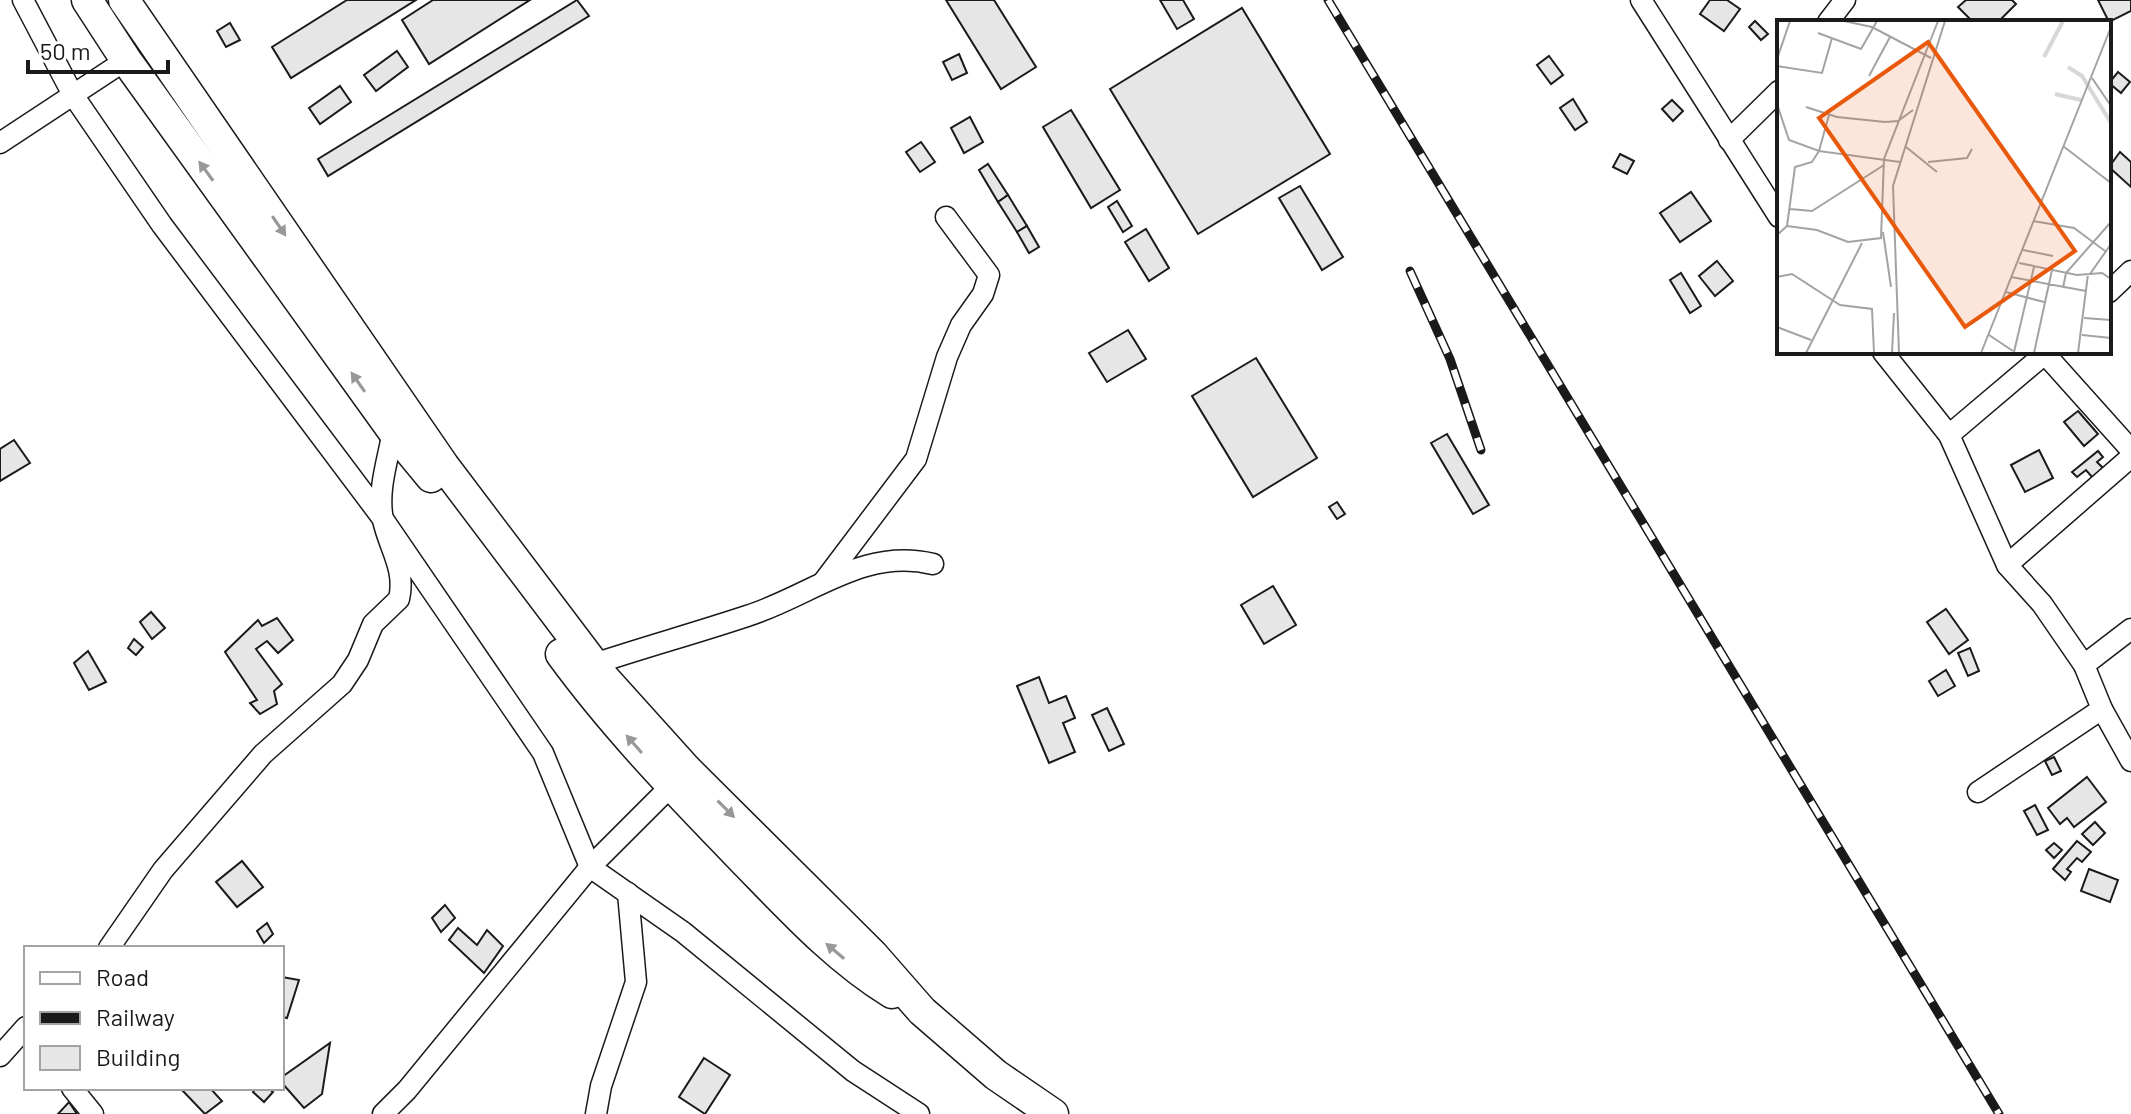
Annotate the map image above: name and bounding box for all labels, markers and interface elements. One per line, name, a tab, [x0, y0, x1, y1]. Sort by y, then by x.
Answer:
inset map	[1777, 20, 2111, 354]
scale bar	[28, 24, 168, 74]
text: 50 m	[40, 36, 91, 65]
one-way arrow	[199, 160, 214, 181]
one-way arrow	[271, 215, 286, 237]
one-way arrow	[351, 371, 366, 392]
one-way arrow	[626, 735, 643, 755]
one-way arrow	[717, 799, 735, 818]
one-way arrow	[825, 943, 845, 960]
legend	[24, 946, 284, 1090]
text: Road	[96, 962, 149, 991]
text: Railway	[96, 1002, 175, 1031]
text: Building	[96, 1042, 180, 1071]

